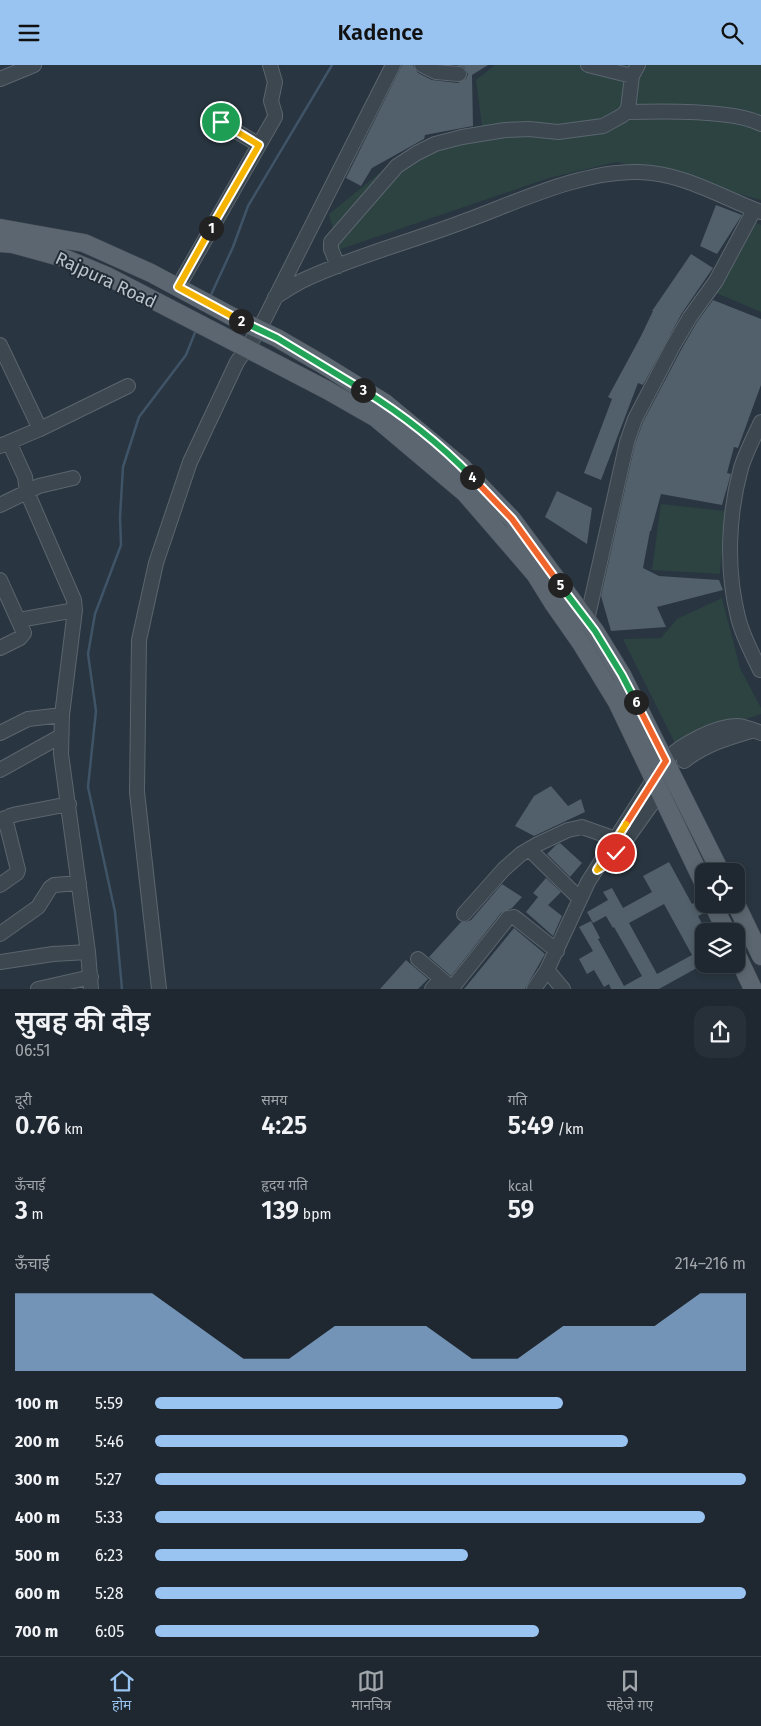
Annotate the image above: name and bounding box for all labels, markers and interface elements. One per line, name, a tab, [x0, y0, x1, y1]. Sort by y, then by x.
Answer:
icon: menu	[15, 19, 43, 47]
text: Kadence	[338, 19, 423, 46]
icon: search	[718, 19, 746, 47]
pin	[200, 101, 242, 143]
icon: arrive	[207, 108, 235, 136]
pin: 1	[198, 215, 224, 241]
text: 1	[208, 220, 215, 237]
street label: Rajpura Road	[52, 247, 160, 313]
pin: 2	[228, 309, 254, 333]
text: 2	[238, 313, 245, 330]
pin: 3	[350, 377, 376, 403]
text: 3	[360, 382, 367, 399]
pin: 4	[460, 465, 484, 489]
text: 4	[469, 469, 476, 486]
pin: 5	[548, 573, 572, 597]
text: 5	[557, 577, 564, 594]
pin: 6	[624, 689, 648, 715]
text: 6	[633, 694, 640, 711]
pin	[595, 832, 637, 874]
icon: check	[602, 839, 630, 867]
map controls	[695, 863, 745, 973]
button: locate	[695, 863, 745, 913]
button: layers	[695, 923, 745, 973]
text: सुबह की दौड़	[15, 1005, 150, 1038]
button: share	[694, 1006, 746, 1058]
text: 06:51	[15, 1041, 51, 1060]
text: दूरी	[15, 1092, 32, 1109]
text: समय	[261, 1092, 287, 1109]
text: गति	[508, 1092, 527, 1109]
text: 0.76	[15, 1111, 60, 1141]
text: 4:25	[261, 1111, 307, 1141]
text: 5:49	[508, 1111, 554, 1141]
text: km	[60, 1121, 83, 1138]
text: /km	[554, 1121, 584, 1138]
text: ऊँचाई	[15, 1177, 45, 1194]
text: हृदय गति	[261, 1177, 308, 1194]
text: kcal	[508, 1178, 533, 1195]
text: 59	[508, 1195, 534, 1225]
text: 3	[15, 1196, 28, 1226]
text: 139	[261, 1196, 299, 1226]
text: m	[28, 1206, 44, 1223]
text: bpm	[299, 1206, 331, 1223]
text: ऊँचाई	[15, 1254, 50, 1273]
text: 214–216 m	[675, 1254, 746, 1273]
text: 100 m	[15, 1394, 58, 1413]
text: 5:59	[95, 1394, 123, 1413]
text: 200 m	[15, 1432, 59, 1451]
text: 5:46	[95, 1432, 124, 1451]
text: 300 m	[15, 1470, 59, 1489]
text: 5:27	[95, 1470, 122, 1489]
text: 400 m	[15, 1508, 60, 1527]
text: 5:33	[95, 1508, 123, 1527]
text: 500 m	[15, 1546, 60, 1565]
text: 6:23	[95, 1546, 123, 1565]
text: 600 m	[15, 1584, 60, 1603]
text: 5:28	[95, 1584, 124, 1603]
text: 700 m	[15, 1622, 58, 1641]
text: 6:05	[95, 1622, 124, 1641]
tab: होम	[108, 1667, 136, 1716]
tab: मानचित्र	[351, 1667, 391, 1716]
tab: सहेजे गए	[607, 1667, 653, 1716]

